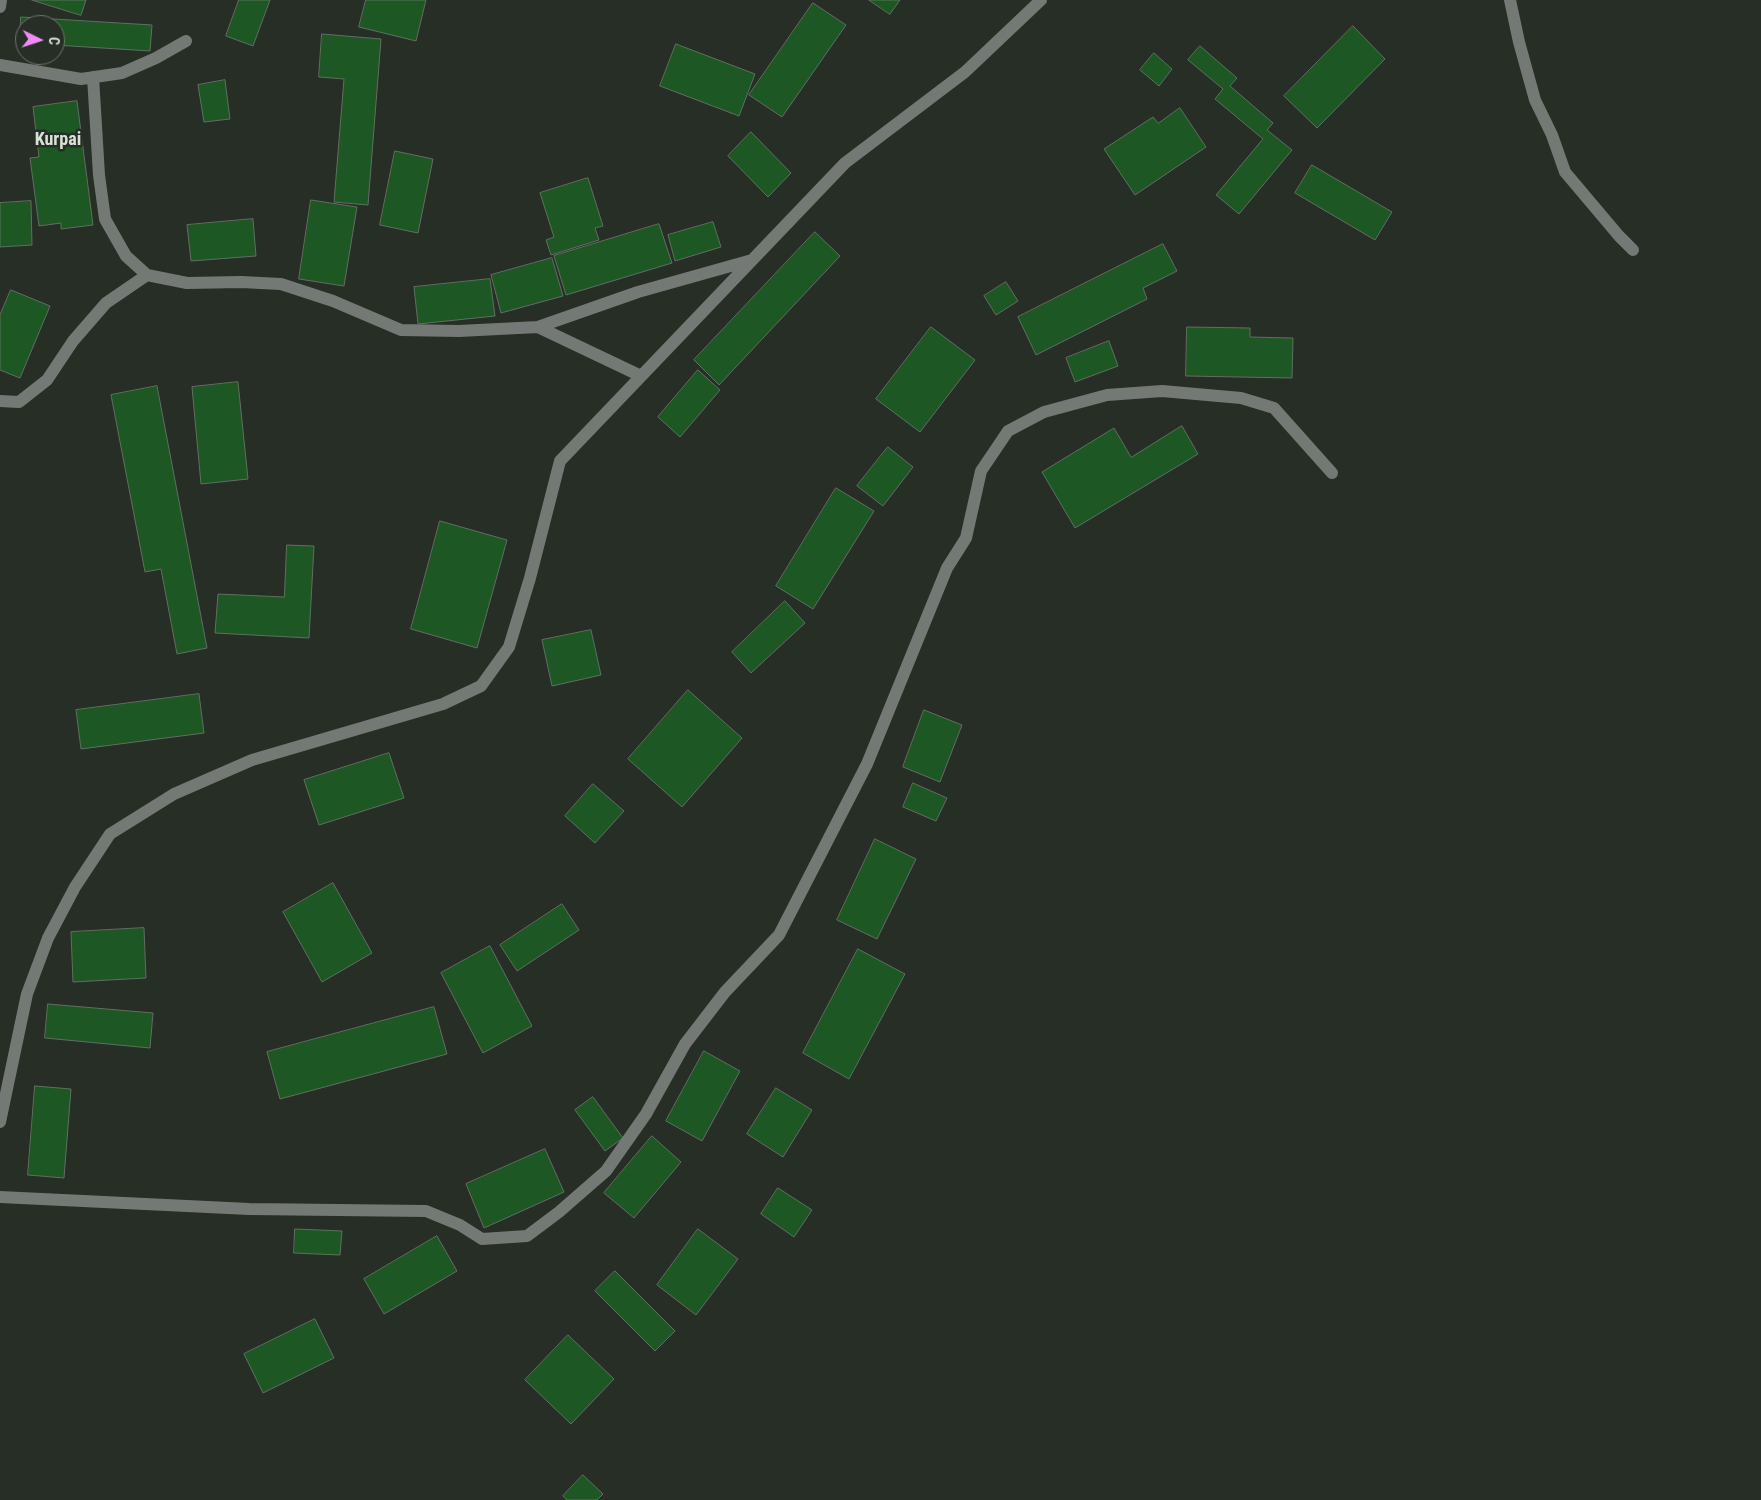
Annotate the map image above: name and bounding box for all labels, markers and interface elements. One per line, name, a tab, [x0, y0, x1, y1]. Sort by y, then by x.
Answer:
north arrow	[15, 15, 65, 65]
text: С	[46, 36, 62, 46]
district label: Kurpai	[35, 129, 81, 151]

